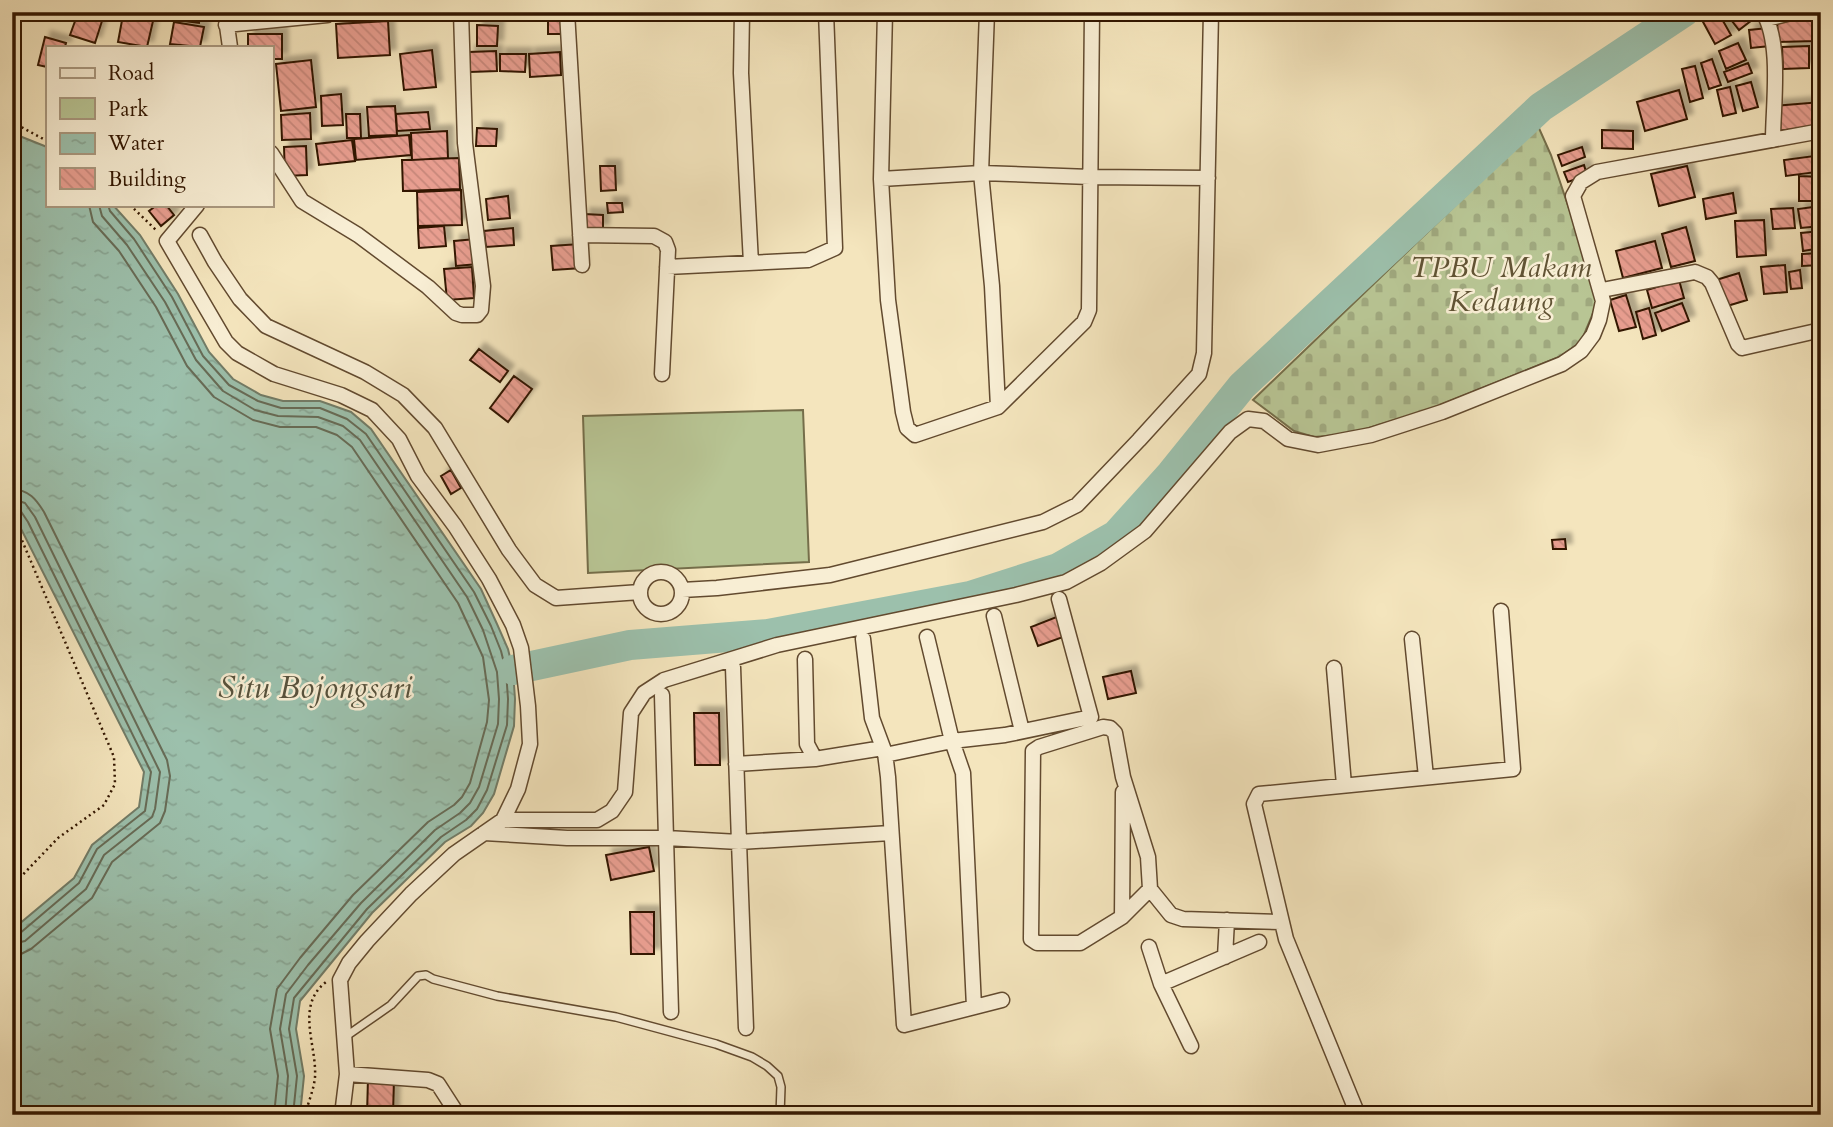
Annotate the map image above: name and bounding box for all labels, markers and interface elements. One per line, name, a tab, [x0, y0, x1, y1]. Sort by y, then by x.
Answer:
legend	[46, 46, 273, 206]
text: Road	[108, 59, 154, 88]
text: Park	[108, 95, 149, 124]
text: Water	[107, 129, 164, 158]
text: Building	[108, 165, 186, 194]
park label: TPBU Makam Kedaung	[1410, 247, 1592, 322]
water label: Situ Bojongsari	[218, 666, 412, 710]

